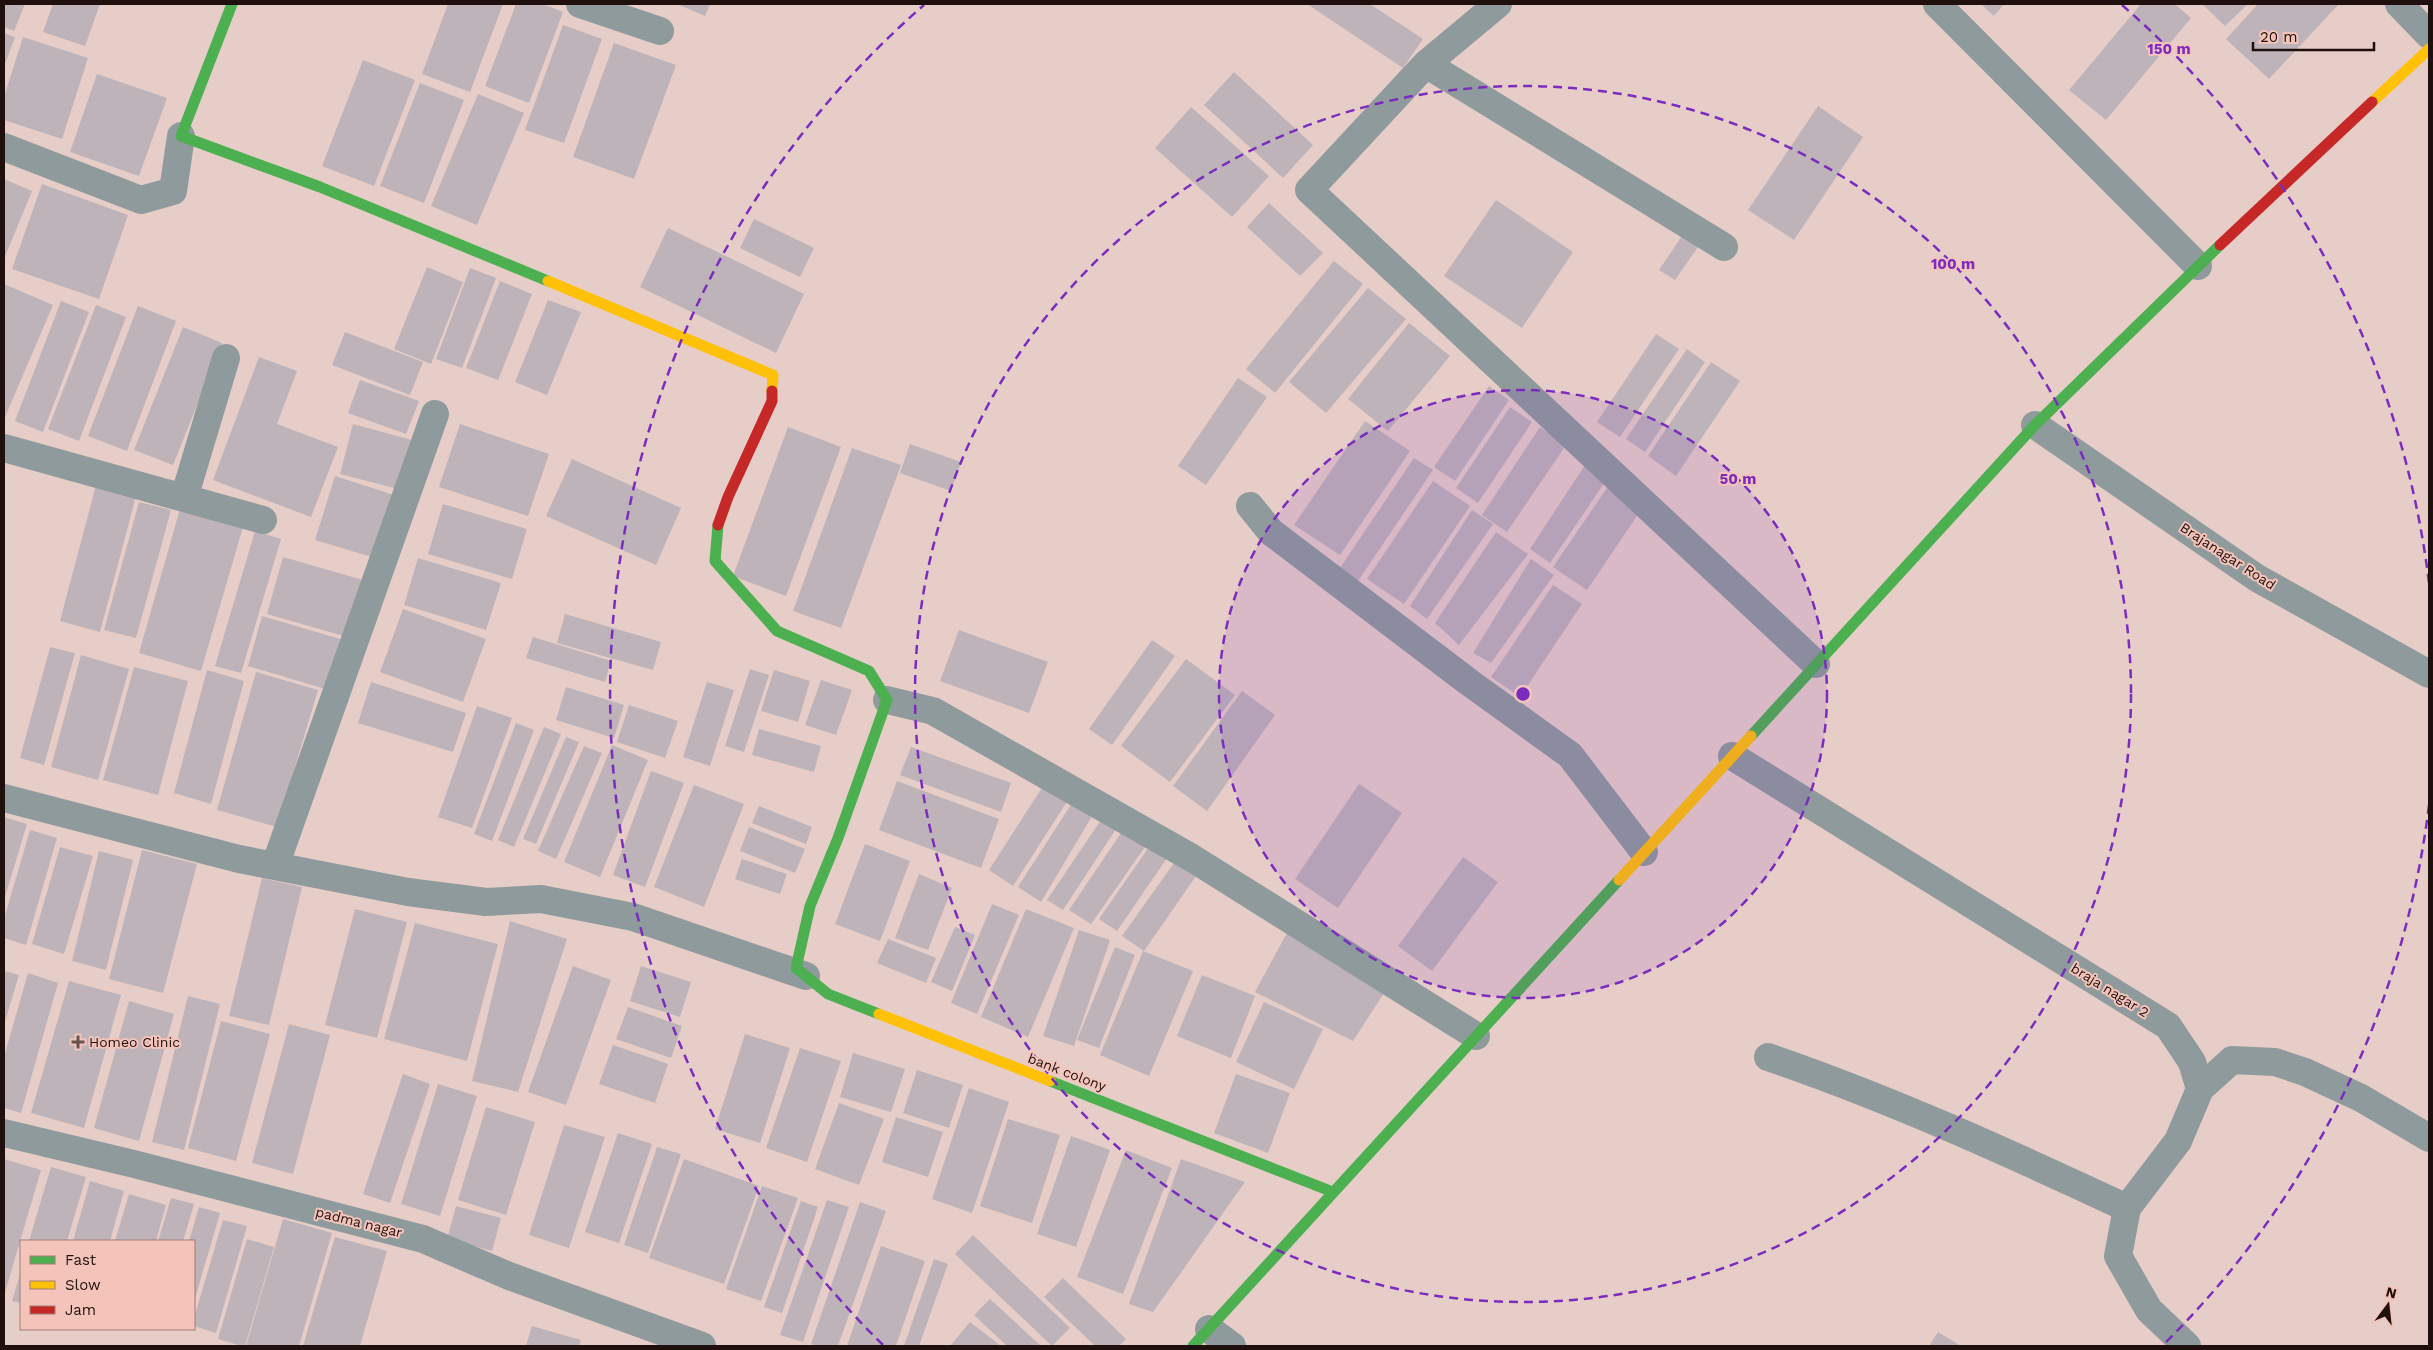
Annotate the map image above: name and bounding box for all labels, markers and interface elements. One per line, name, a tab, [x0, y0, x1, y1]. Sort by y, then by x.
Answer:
scale bar	[2253, 20, 2374, 52]
text: 20 m	[2260, 28, 2298, 46]
text: 150 m	[2147, 40, 2191, 58]
text: 100 m	[1931, 255, 1975, 273]
text: 50 m	[1720, 470, 1756, 488]
street label: Brajanagar Road	[2177, 519, 2279, 593]
centre of rings	[1514, 685, 1532, 703]
street label: braja nagar 2	[2068, 960, 2152, 1020]
place label: Homeo Clinic	[89, 1034, 180, 1050]
marker: Homeo Clinic	[71, 1035, 85, 1049]
street label: bank colony	[1026, 1050, 1109, 1095]
street label: padma nagar	[314, 1203, 404, 1241]
legend	[20, 1240, 195, 1330]
text: Fast	[65, 1251, 97, 1269]
text: Slow	[65, 1276, 101, 1294]
north arrow	[2363, 1280, 2413, 1330]
text: N	[2384, 1283, 2398, 1302]
text: Jam	[65, 1301, 96, 1319]

